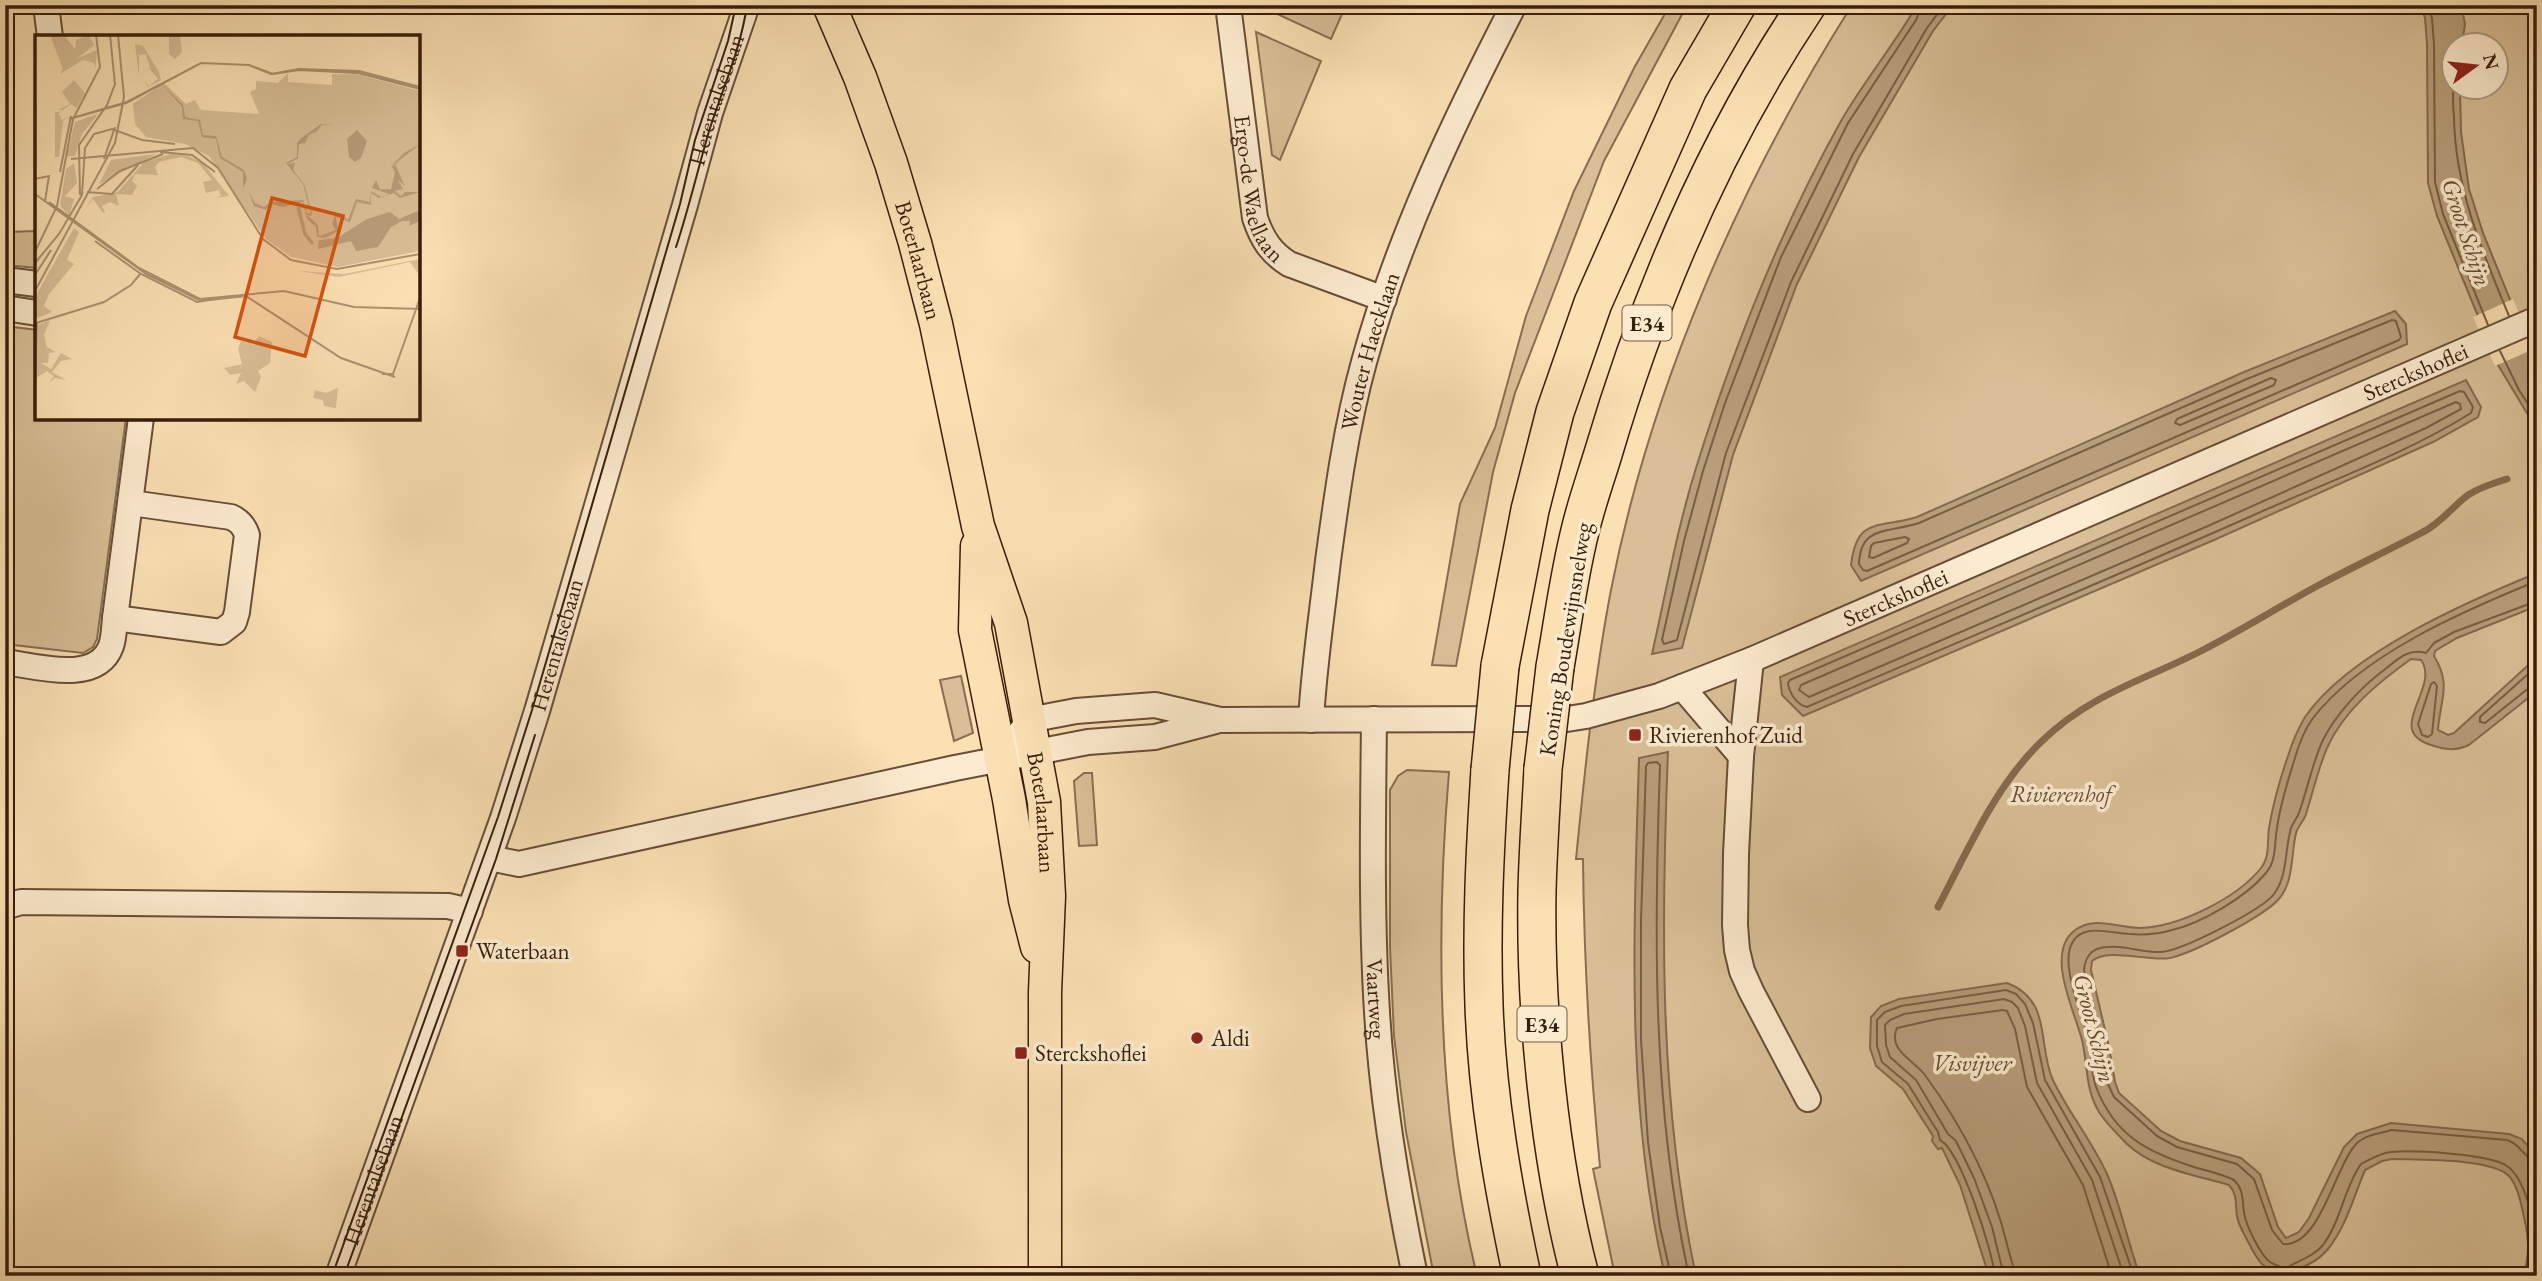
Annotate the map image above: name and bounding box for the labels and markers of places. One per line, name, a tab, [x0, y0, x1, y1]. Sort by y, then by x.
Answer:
place label: Rivierenhof Zuid	[1649, 720, 1803, 750]
marker: Rivierenhof Zuid	[1627, 727, 1643, 743]
place label: Waterbaan	[476, 936, 570, 966]
marker: Waterbaan	[454, 943, 470, 959]
place label: Aldi	[1210, 1023, 1250, 1053]
marker: Aldi	[1189, 1030, 1205, 1046]
place label: Sterckshoflei	[1035, 1038, 1147, 1068]
marker: Sterckshoflei	[1013, 1045, 1029, 1061]

